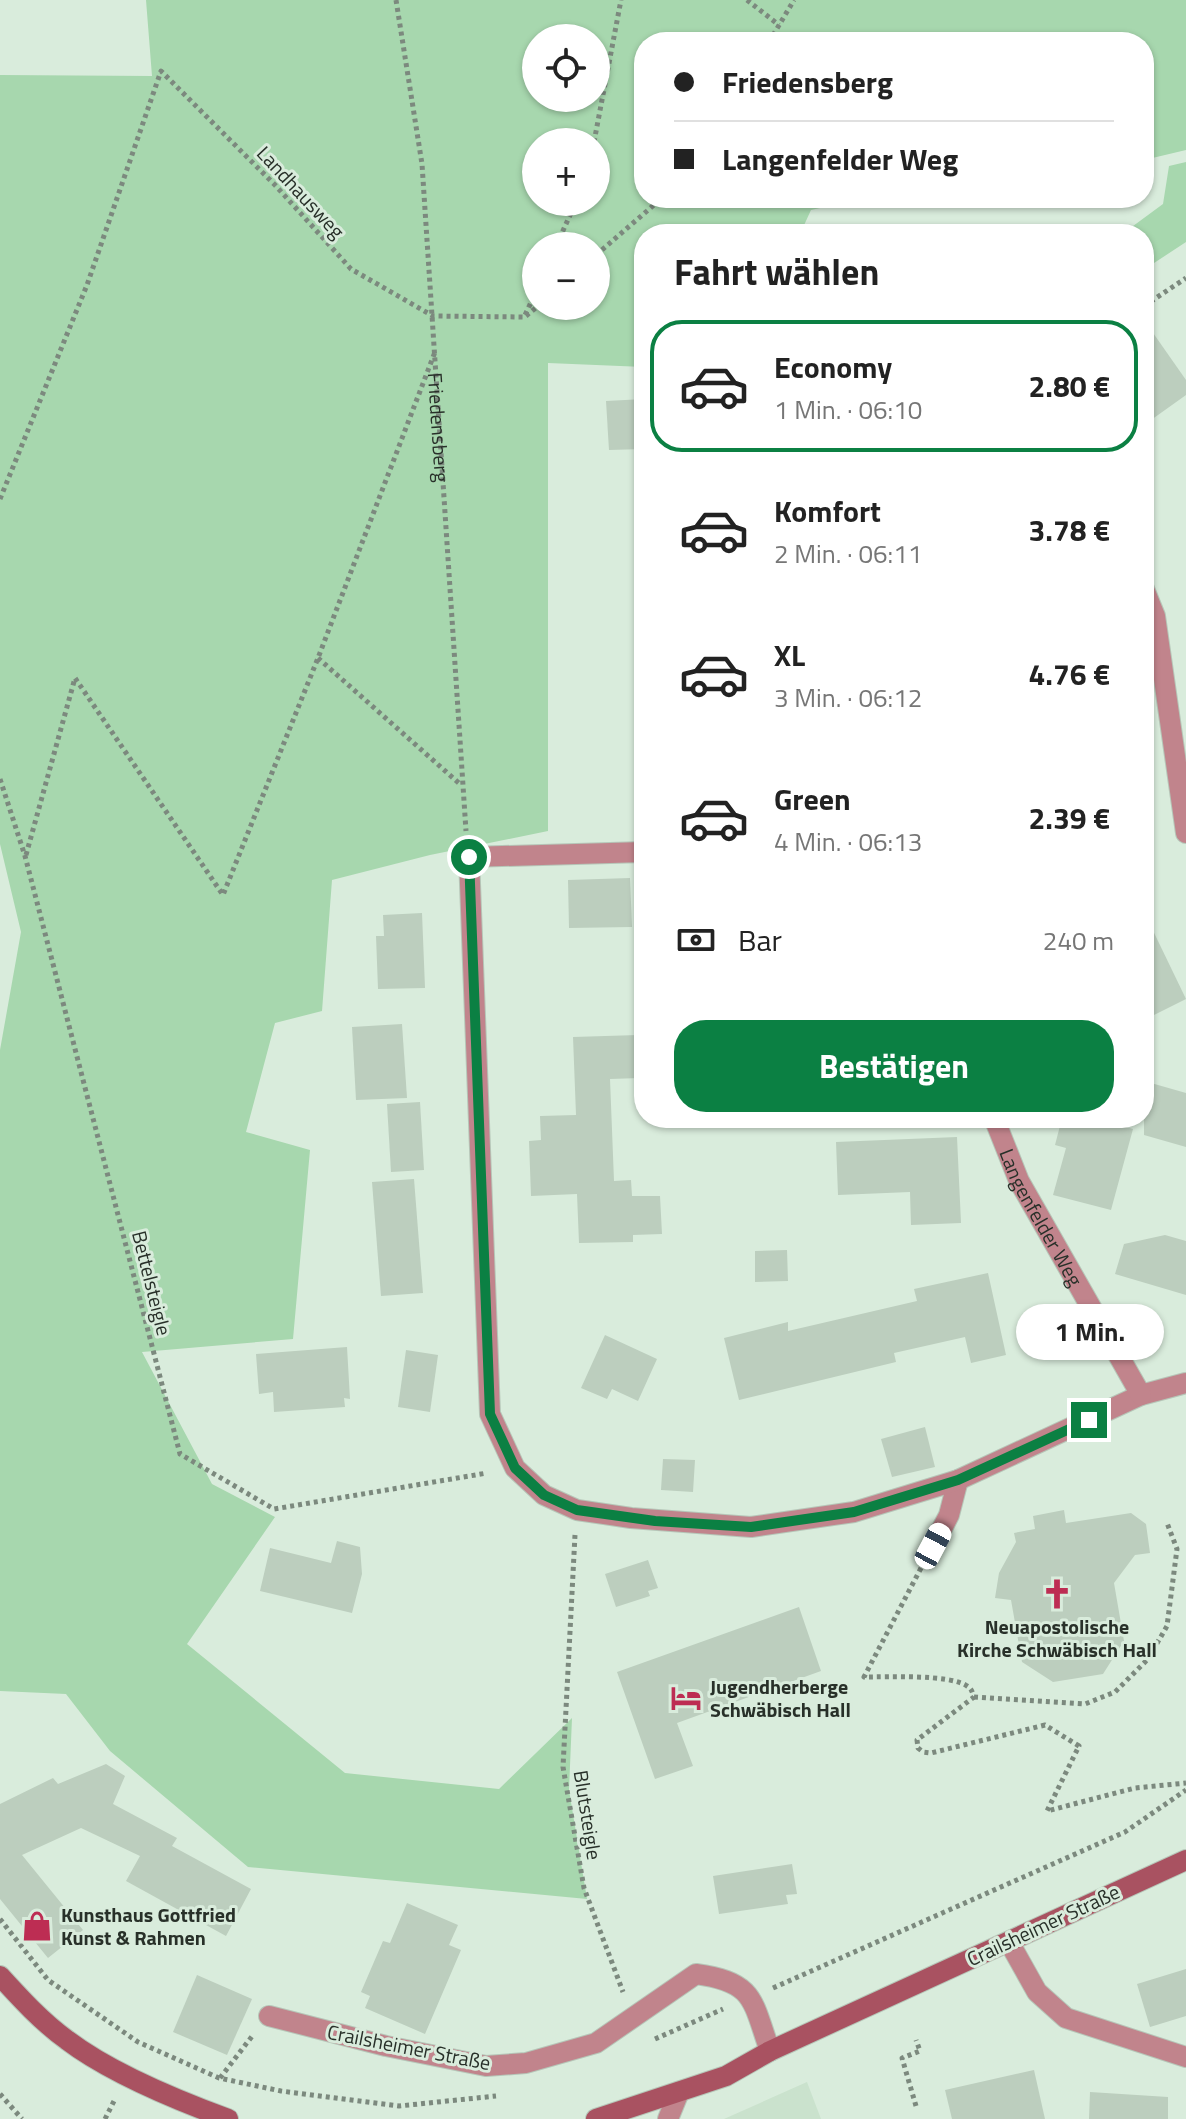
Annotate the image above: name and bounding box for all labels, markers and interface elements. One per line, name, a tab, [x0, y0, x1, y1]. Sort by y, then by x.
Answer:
map controls	[522, 24, 610, 320]
button: locate	[522, 24, 610, 112]
text: Friedensberg	[722, 59, 893, 105]
button: +	[522, 128, 610, 216]
text: Langenfelder Weg	[722, 136, 958, 182]
street label: Landhausweg	[250, 139, 352, 245]
button: −	[522, 232, 610, 320]
text: Fahrt wählen	[674, 244, 879, 299]
text: Economy	[774, 344, 892, 390]
icon: car	[678, 350, 750, 422]
text: 2.80 €	[1029, 363, 1110, 409]
street label: Friedensberg	[420, 371, 458, 483]
text: 1 Min. · 06:10	[774, 390, 922, 429]
text: Komfort	[774, 488, 881, 534]
icon: car	[678, 494, 750, 566]
text: 3.78 €	[1029, 507, 1110, 553]
text: 2 Min. · 06:11	[774, 534, 922, 573]
text: XL	[774, 632, 805, 678]
icon: car	[678, 638, 750, 710]
text: 4.76 €	[1029, 651, 1110, 697]
text: 3 Min. · 06:12	[774, 678, 922, 717]
text: Green	[774, 776, 851, 822]
icon: car	[678, 782, 750, 854]
text: 2.39 €	[1029, 795, 1110, 841]
text: 4 Min. · 06:13	[774, 822, 922, 861]
route start	[451, 839, 487, 875]
text: Bar	[738, 917, 782, 963]
icon: cash	[674, 918, 718, 962]
text: 240 m	[1043, 921, 1114, 960]
button: Bestätigen	[674, 1020, 1114, 1112]
street label: Langenfelder Weg	[992, 1144, 1091, 1292]
street label: Bettelsteigle	[124, 1227, 180, 1339]
callout: 1 Min.	[1015, 1304, 1163, 1360]
text: 1 Min.	[1055, 1312, 1125, 1351]
route end	[1071, 1402, 1107, 1438]
car	[911, 1519, 955, 1573]
church icon: Neuapostolische Kirche Schwäbisch Hall	[1040, 1577, 1074, 1611]
place label: Neuapostolische Kirche Schwäbisch Hall	[957, 1611, 1157, 1665]
place label: Jugendherberge Schwäbisch Hall	[710, 1671, 851, 1725]
hotel icon: Jugendherberge Schwäbisch Hall	[669, 1681, 703, 1715]
street label: Blutsteigle	[566, 1768, 610, 1862]
street label: Crailsheimer Straße	[961, 1876, 1125, 1974]
place label: Kunsthaus Gottfried Kunst & Rahmen	[61, 1899, 236, 1953]
shop icon: Kunsthaus Gottfried Kunst & Rahmen	[20, 1909, 54, 1943]
street label: Crailsheimer Straße	[325, 2016, 493, 2078]

